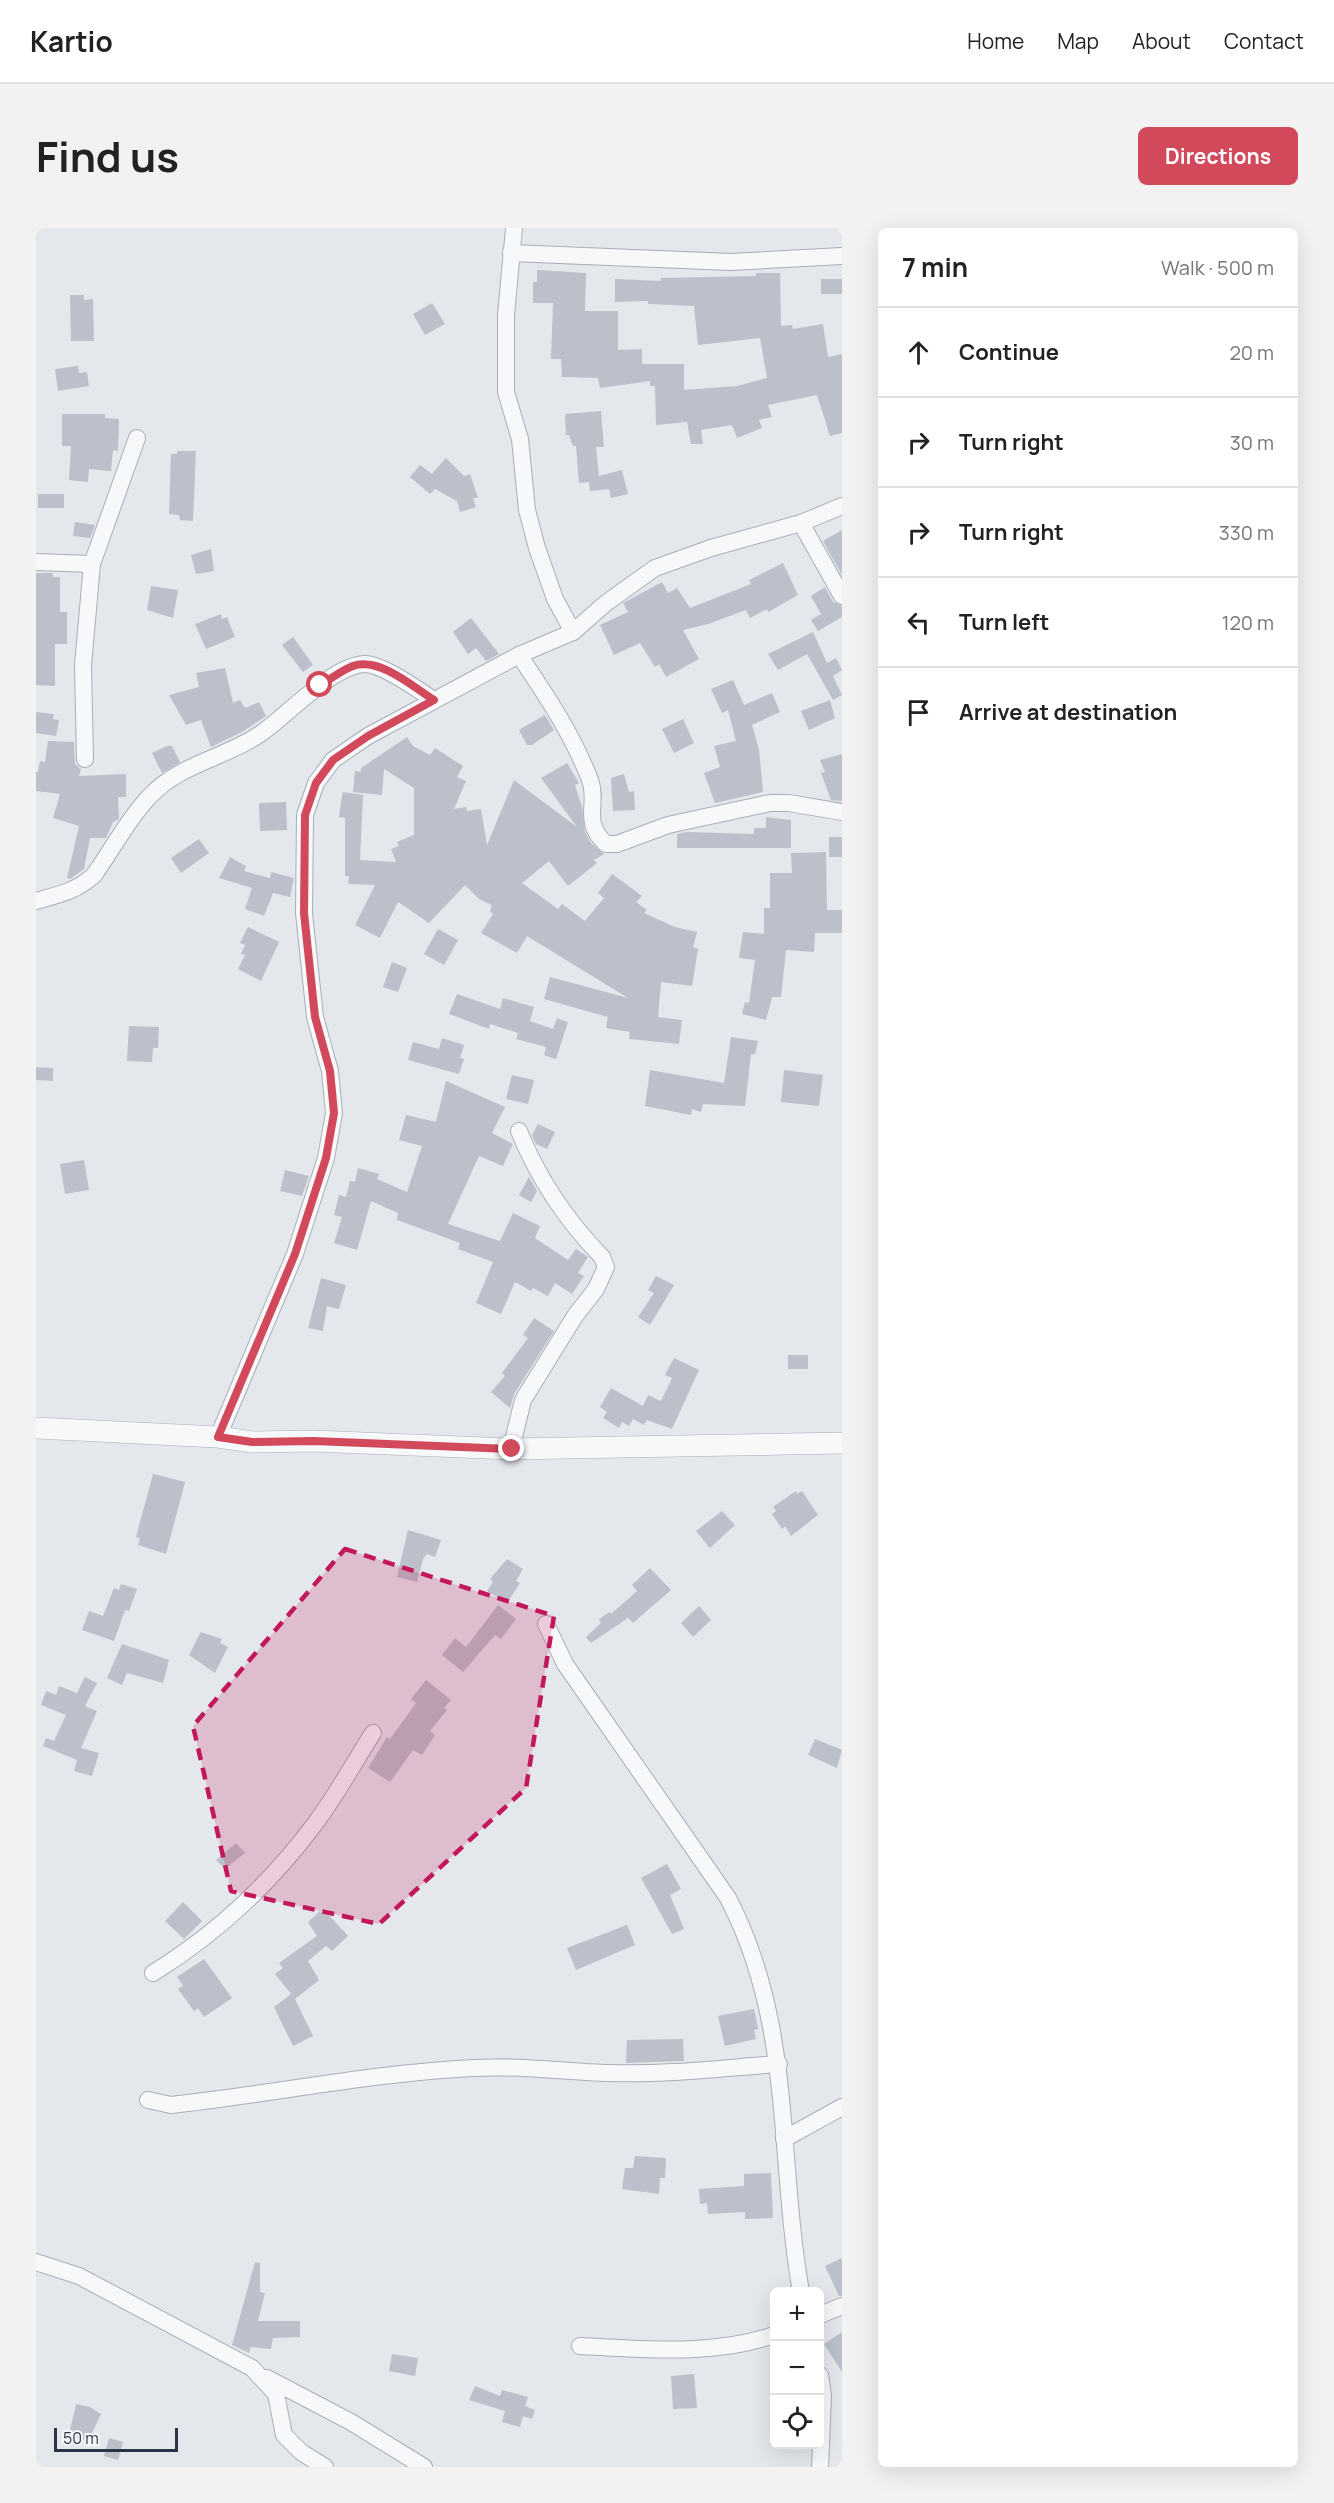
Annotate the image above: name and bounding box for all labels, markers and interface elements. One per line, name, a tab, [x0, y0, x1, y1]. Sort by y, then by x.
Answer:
text: Kartio	[30, 22, 113, 60]
text: Home	[967, 27, 1024, 55]
text: Map	[1057, 27, 1099, 55]
text: About	[1132, 27, 1191, 55]
text: Contact	[1224, 27, 1304, 55]
text: Find us	[36, 127, 179, 185]
button: Directions	[1138, 127, 1298, 185]
text: 7 min	[902, 249, 968, 285]
text: Walk · 500 m	[1161, 254, 1274, 281]
icon: ahead	[902, 336, 935, 369]
text: Continue	[959, 337, 1059, 367]
text: 20 m	[1229, 339, 1274, 366]
icon: right	[902, 426, 935, 459]
text: Turn right	[959, 427, 1064, 457]
text: 30 m	[1230, 429, 1274, 456]
icon: right	[902, 516, 935, 549]
text: Turn right	[959, 517, 1064, 547]
text: 330 m	[1219, 519, 1274, 546]
icon: left	[902, 606, 935, 639]
text: Turn left	[959, 607, 1049, 637]
text: 120 m	[1222, 609, 1274, 636]
route start	[306, 671, 332, 697]
icon: arrive	[902, 696, 935, 729]
text: Arrive at destination	[959, 697, 1177, 727]
route end	[498, 1435, 524, 1461]
map controls	[770, 2287, 824, 2449]
button: +	[770, 2287, 824, 2341]
button: −	[770, 2341, 824, 2395]
button: locate	[770, 2395, 824, 2449]
scale bar	[54, 2425, 178, 2452]
text: 50 m	[63, 2427, 99, 2449]

